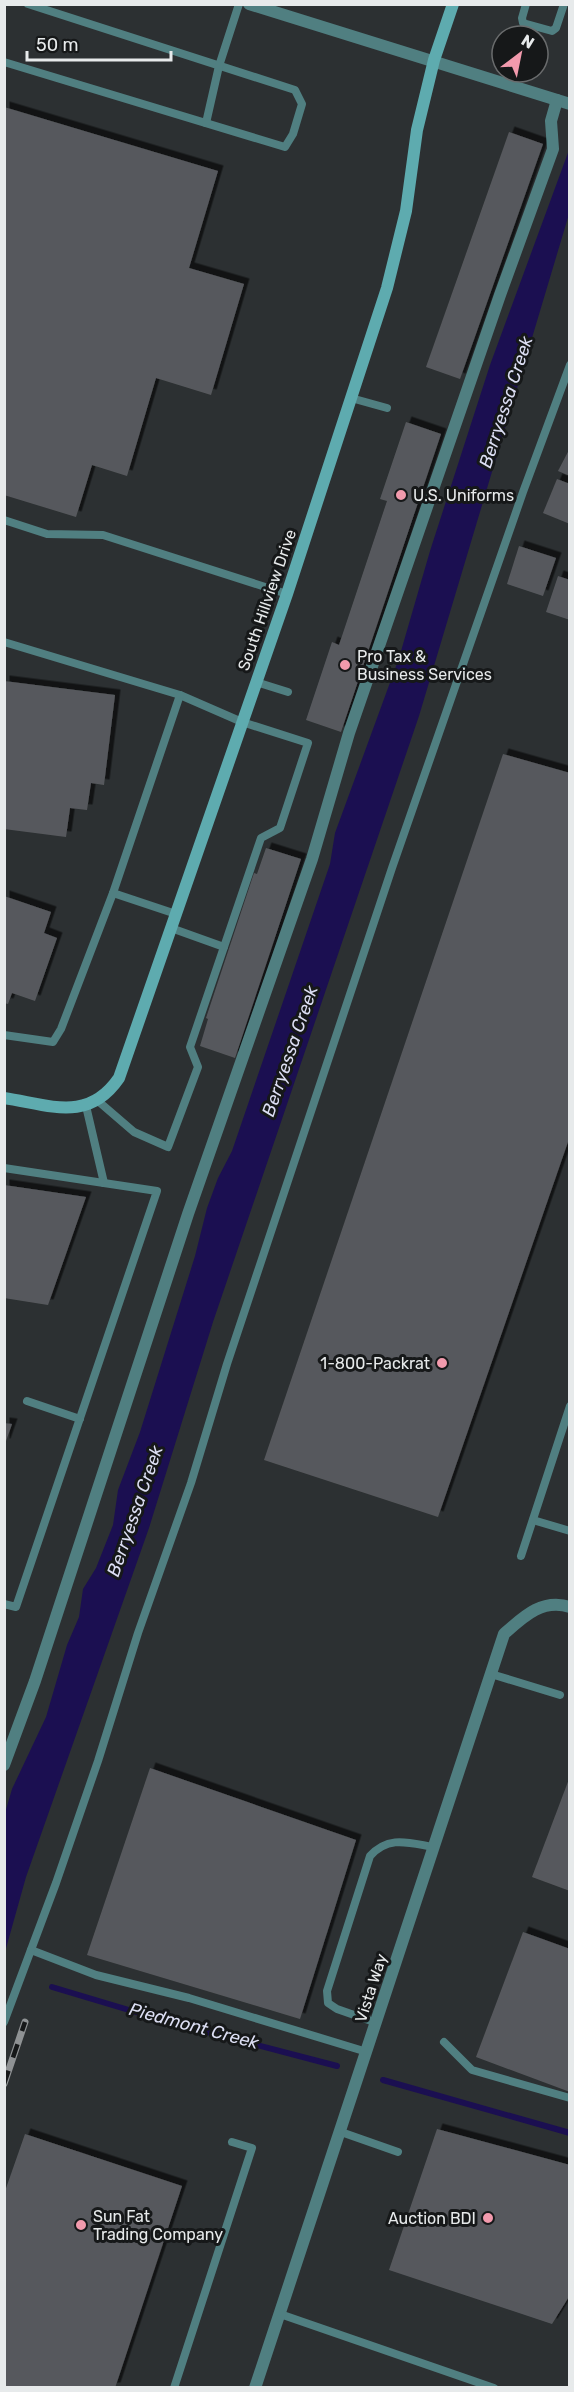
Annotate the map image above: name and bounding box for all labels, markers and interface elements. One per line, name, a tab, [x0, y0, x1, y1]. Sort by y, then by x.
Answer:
scale bar	[27, 24, 171, 62]
north arrow	[490, 24, 550, 84]
text: N	[518, 31, 538, 53]
text: 50 m	[36, 34, 79, 56]
water label: Berryessa Creek	[474, 333, 538, 471]
place label: U.S. Uniforms	[413, 486, 514, 505]
marker: U.S. Uniforms	[394, 488, 408, 502]
street label: South Hillview Drive	[234, 527, 300, 673]
place label: Pro Tax & Business Services	[357, 647, 492, 684]
marker: Pro Tax & Business Services	[338, 658, 352, 672]
water label: Berryessa Creek	[257, 982, 323, 1119]
place label: 1-800-Packrat	[320, 1354, 430, 1373]
marker: 1-800-Packrat	[435, 1356, 449, 1370]
water label: Berryessa Creek	[102, 1442, 168, 1579]
street label: Vista Way	[351, 1951, 391, 2025]
water label: Piedmont Creek	[127, 1998, 262, 2054]
place label: Sun Fat Trading Company	[93, 2207, 223, 2244]
place label: Auction BDI	[388, 2209, 476, 2228]
marker: Auction BDI	[481, 2211, 495, 2225]
marker: Sun Fat Trading Company	[74, 2218, 88, 2232]

